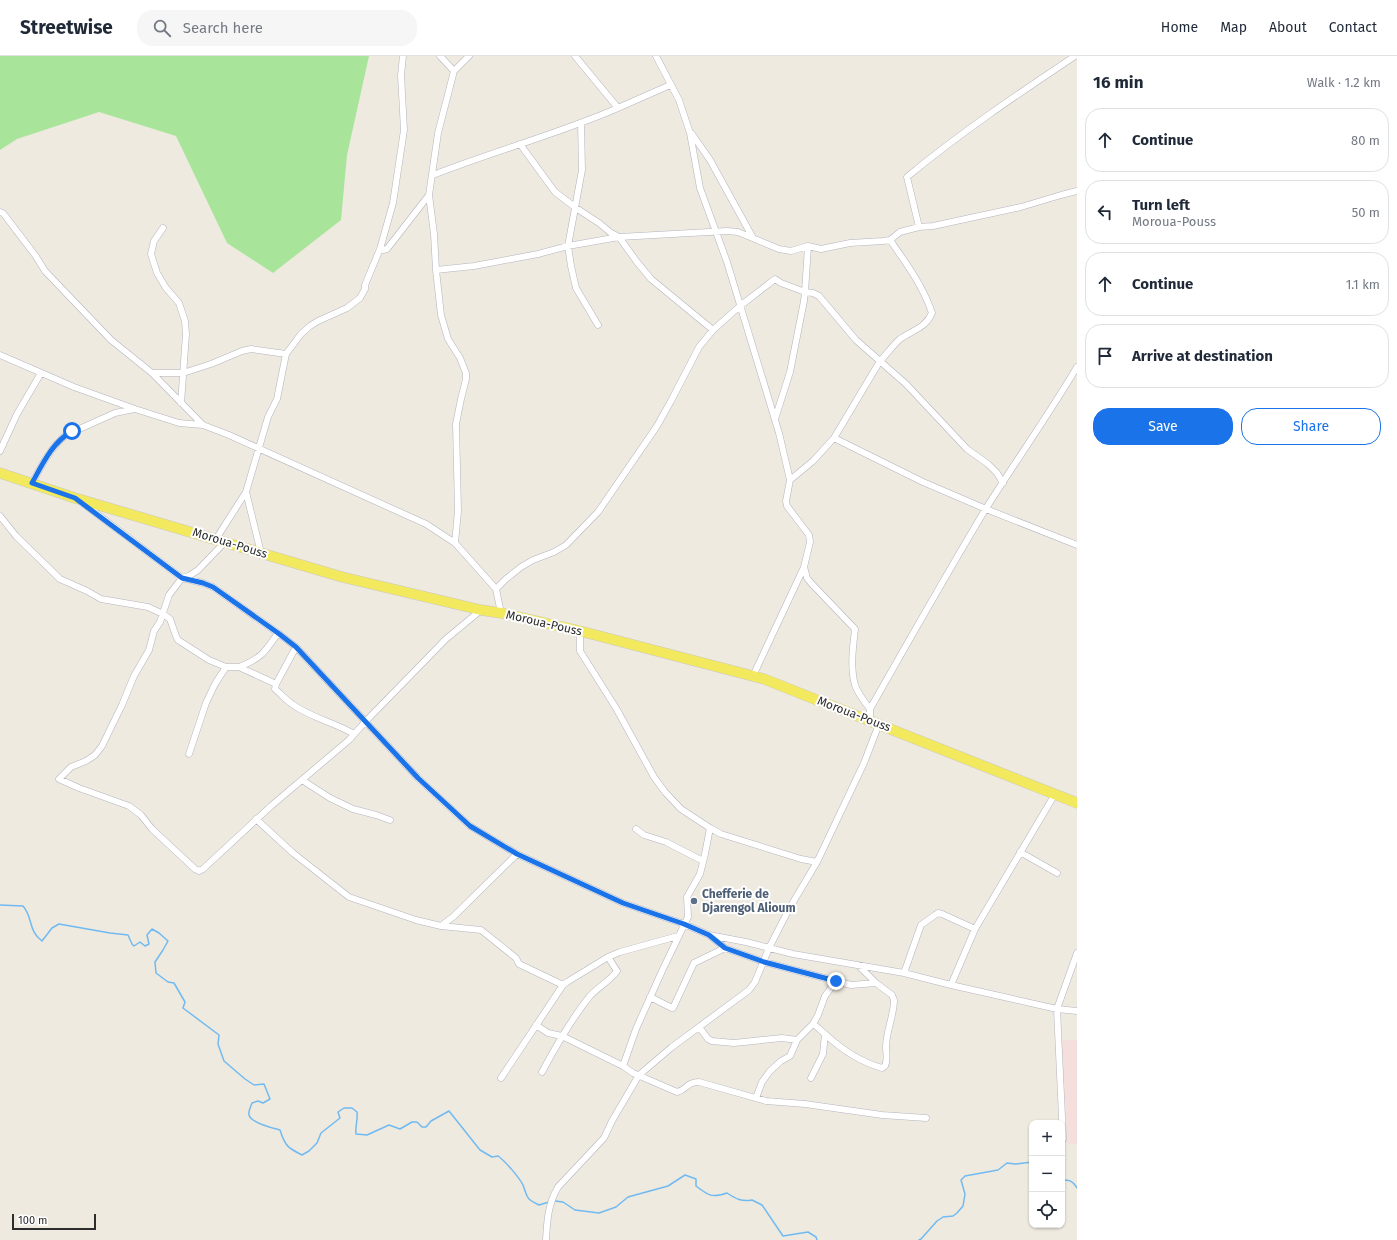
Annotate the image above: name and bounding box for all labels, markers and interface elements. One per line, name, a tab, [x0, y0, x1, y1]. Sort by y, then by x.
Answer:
search box	[137, 10, 417, 46]
text: Streetwise	[20, 16, 113, 39]
icon: search	[151, 17, 173, 39]
text: Search here	[183, 19, 263, 37]
text: Home	[1161, 19, 1198, 36]
text: Map	[1220, 19, 1247, 36]
text: About	[1269, 19, 1307, 36]
text: Contact	[1329, 19, 1377, 36]
text: 16 min	[1093, 72, 1143, 93]
text: Walk · 1.2 km	[1307, 75, 1381, 90]
icon: ahead	[1094, 129, 1116, 151]
text: Continue	[1132, 131, 1193, 149]
text: 80 m	[1351, 133, 1380, 148]
text: Turn left	[1132, 196, 1190, 214]
icon: left	[1094, 201, 1116, 223]
text: 50 m	[1352, 205, 1380, 220]
text: Moroua-Pouss	[1132, 214, 1216, 229]
icon: ahead	[1094, 273, 1116, 295]
text: Continue	[1132, 275, 1193, 293]
text: 1.1 km	[1346, 277, 1380, 292]
icon: arrive	[1094, 345, 1116, 367]
text: Arrive at destination	[1132, 347, 1273, 365]
button: Save	[1093, 408, 1233, 445]
button: Share	[1241, 408, 1381, 445]
route start	[63, 422, 81, 440]
street label: Moroua-Pouss	[191, 525, 270, 561]
street label: Moroua-Pouss	[505, 607, 584, 639]
street label: Moroua-Pouss	[815, 694, 893, 735]
place label: Chefferie de Djarengol Alioum	[702, 887, 796, 915]
marker: Chefferie de Djarengol Alioum	[689, 896, 699, 906]
route end	[827, 972, 845, 990]
map controls	[1029, 1120, 1065, 1228]
button: +	[1029, 1120, 1065, 1156]
button: −	[1029, 1156, 1065, 1192]
button: locate	[1029, 1192, 1065, 1228]
scale bar	[12, 1212, 96, 1231]
text: 100 m	[18, 1214, 47, 1227]

